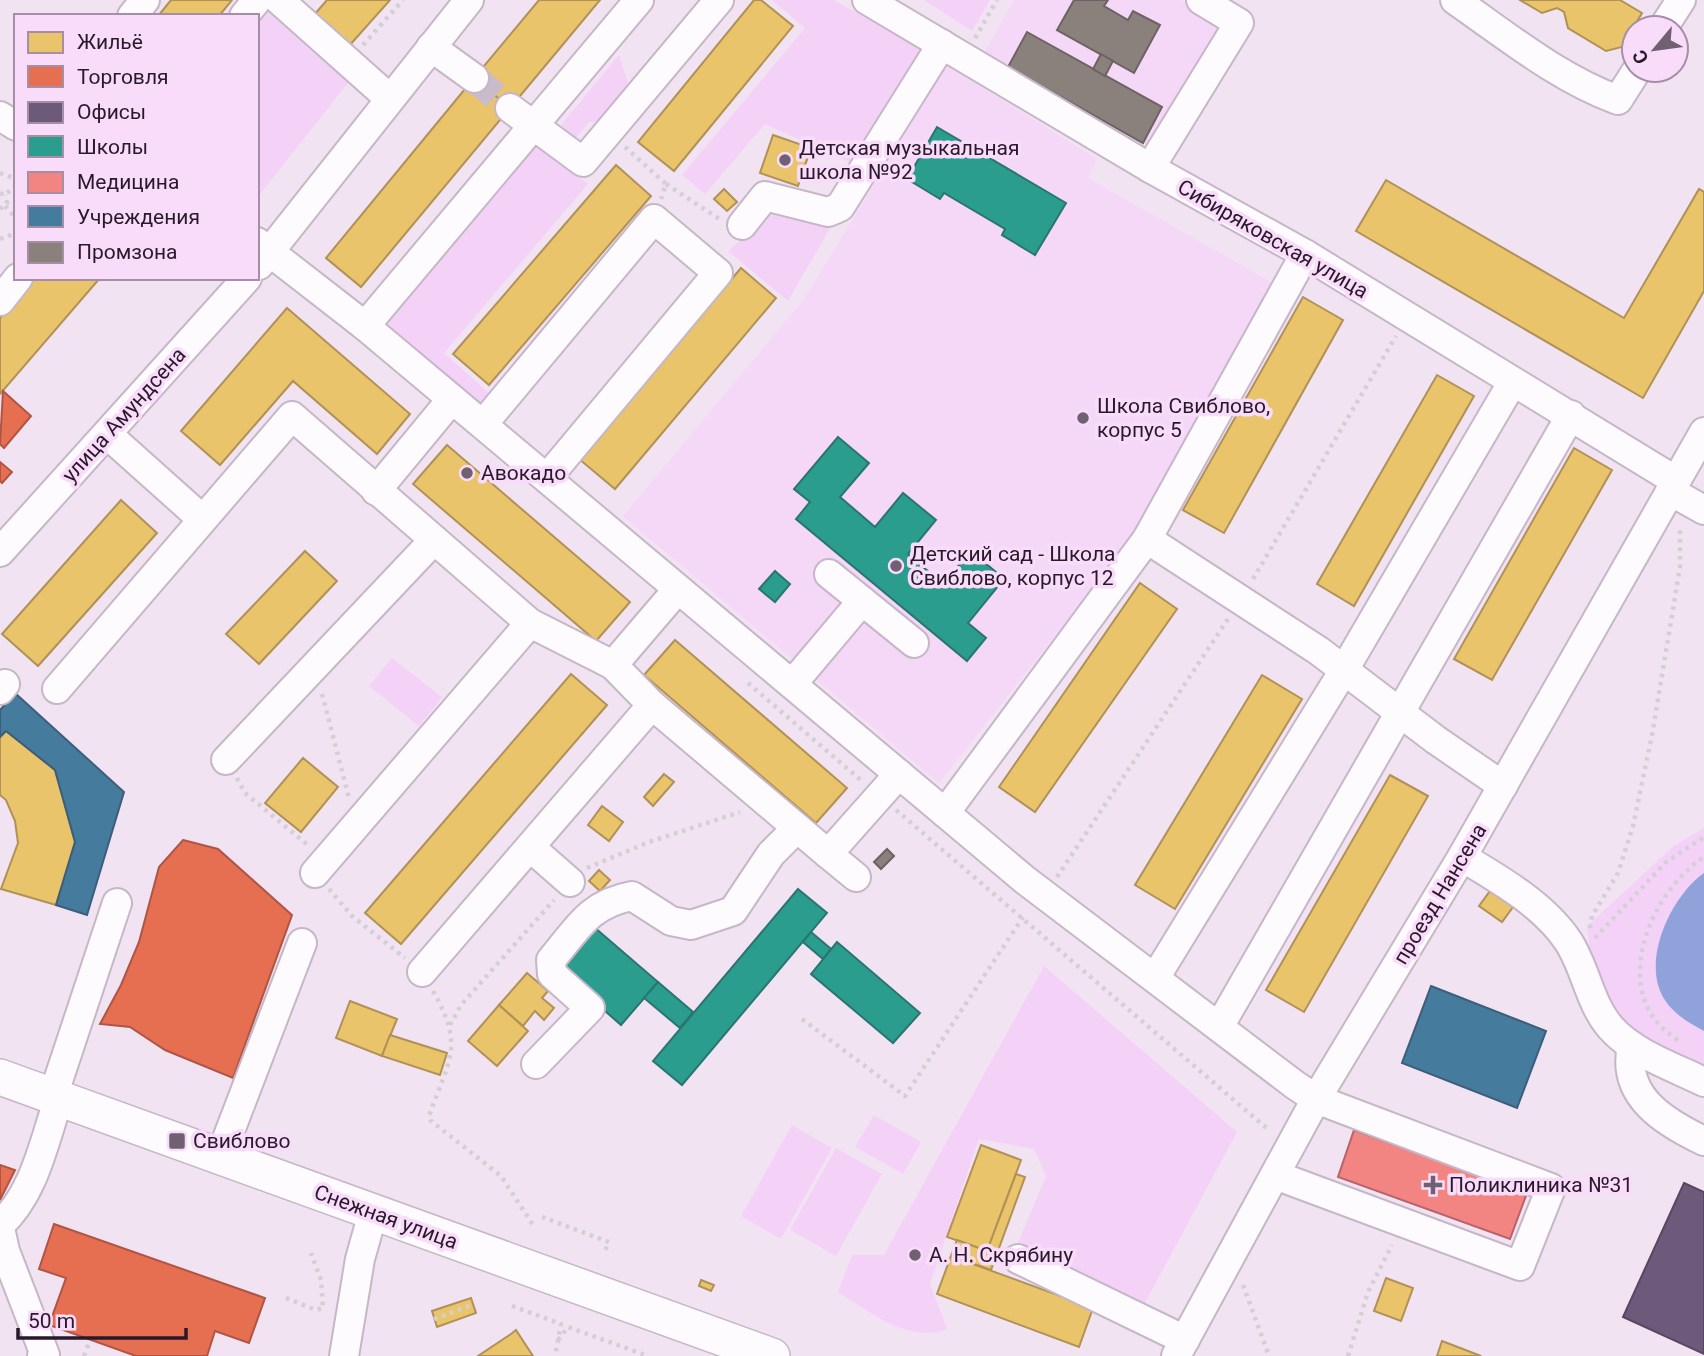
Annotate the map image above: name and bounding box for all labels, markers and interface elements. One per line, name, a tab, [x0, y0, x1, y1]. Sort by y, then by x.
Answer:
legend	[14, 14, 259, 280]
north arrow	[1620, 14, 1690, 84]
text: Жильё	[77, 30, 143, 54]
text: С	[1627, 46, 1654, 68]
text: Торговля	[77, 65, 169, 89]
text: Офисы	[77, 100, 146, 124]
text: Школы	[77, 135, 148, 159]
place label: Детская музыкальная школа №92	[799, 136, 1019, 184]
marker: Детская музыкальная школа №92	[777, 152, 793, 168]
text: Медицина	[77, 170, 179, 194]
street label: Сибиряковская улица	[1173, 175, 1373, 303]
text: Учреждения	[77, 205, 200, 229]
text: Промзона	[77, 240, 178, 264]
street label: улица Амундсена	[57, 343, 191, 487]
place label: Школа Свиблово, корпус 5	[1097, 394, 1270, 442]
marker: Школа Свиблово, корпус 5	[1075, 410, 1091, 426]
place label: Авокадо	[481, 461, 566, 485]
marker: Авокадо	[459, 465, 475, 481]
place label: Детский сад - Школа Свиблово, корпус 12	[910, 542, 1115, 590]
marker: Детский сад - Школа Свиблово, корпус 12	[888, 558, 904, 574]
street label: проезд Нансена	[1389, 819, 1491, 969]
place label: Свиблово	[193, 1129, 291, 1153]
marker: Свиблово	[167, 1131, 187, 1151]
place label: Поликлиника №31	[1449, 1173, 1633, 1197]
marker: Поликлиника №31	[1423, 1175, 1443, 1195]
street label: Снежная улица	[311, 1180, 461, 1254]
place label: А. Н. Скрябину	[929, 1243, 1073, 1267]
marker: А. Н. Скрябину	[907, 1247, 923, 1263]
scale bar	[18, 1296, 186, 1340]
text: 50 m	[28, 1309, 75, 1333]

